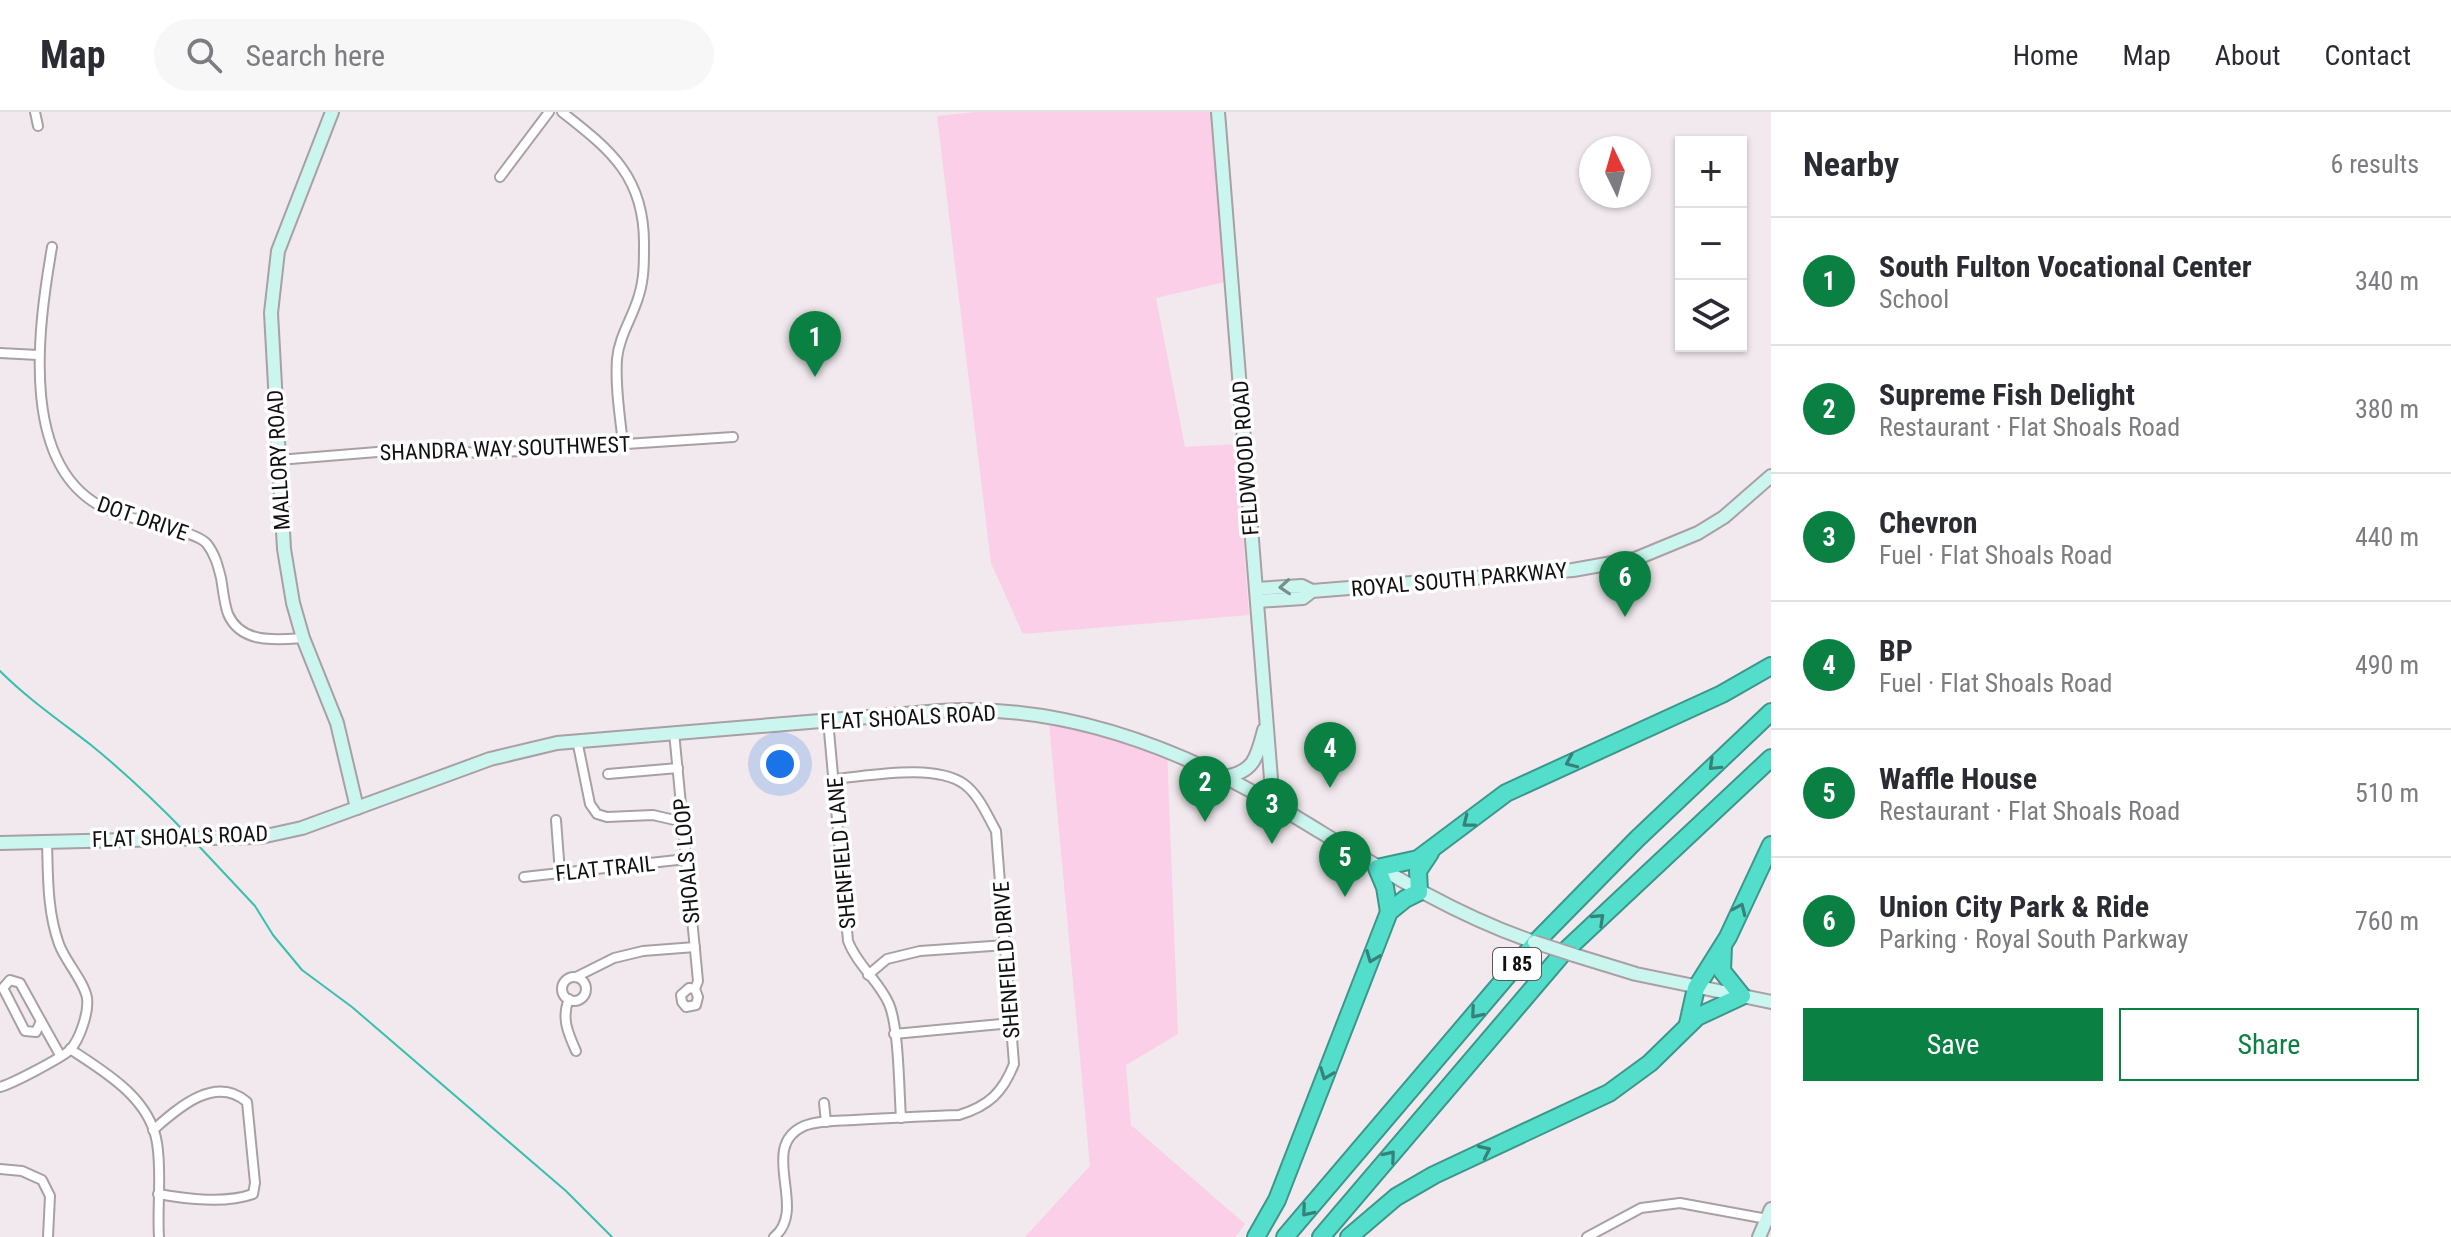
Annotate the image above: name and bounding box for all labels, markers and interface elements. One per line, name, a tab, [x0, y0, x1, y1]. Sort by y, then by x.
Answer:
search box	[154, 19, 714, 91]
text: Map	[40, 33, 106, 77]
icon: search	[182, 33, 226, 77]
text: Search here	[246, 38, 385, 73]
text: Home	[2013, 39, 2078, 72]
text: Map	[2122, 39, 2171, 72]
text: About	[2215, 39, 2281, 72]
text: Contact	[2325, 39, 2411, 72]
north arrow	[1579, 136, 1651, 208]
map controls	[1675, 136, 1747, 352]
button: +	[1675, 136, 1747, 208]
text: Nearby	[1803, 144, 1899, 184]
text: 6 results	[2330, 149, 2419, 179]
button: −	[1675, 208, 1747, 280]
text: South Fulton Vocational Center	[1879, 249, 2252, 284]
text: 1	[1822, 266, 1836, 296]
text: 340 m	[2355, 266, 2419, 296]
button: layers	[1675, 280, 1747, 352]
text: School	[1879, 284, 1949, 314]
pin: 1	[789, 311, 841, 377]
text: Supreme Fish Delight	[1879, 377, 2135, 412]
street label: FELDWOOD ROAD	[1228, 380, 1263, 536]
street label: MALLORY ROAD	[262, 389, 295, 531]
text: 2	[1822, 394, 1836, 424]
text: 380 m	[2355, 394, 2419, 424]
text: Restaurant · Flat Shoals Road	[1879, 412, 2180, 442]
street label: SHANDRA WAY SOUTHWEST	[379, 432, 631, 465]
street label: DOT DRIVE	[94, 491, 192, 546]
text: Chevron	[1879, 505, 1978, 540]
text: 3	[1822, 522, 1836, 552]
text: 440 m	[2355, 522, 2419, 552]
text: Fuel · Flat Shoals Road	[1879, 540, 2112, 570]
pin: 6	[1599, 551, 1651, 617]
street label: ROYAL SOUTH PARKWAY	[1350, 558, 1569, 601]
one-way arrow	[1278, 578, 1291, 595]
text: BP	[1879, 633, 1913, 668]
text: 4	[1822, 650, 1836, 680]
text: 490 m	[2355, 650, 2419, 680]
text: Fuel · Flat Shoals Road	[1879, 668, 2112, 698]
street label: FLAT SHOALS ROAD	[819, 700, 997, 735]
pin: 4	[1304, 722, 1356, 788]
your location	[760, 744, 800, 784]
one-way arrow	[1564, 752, 1579, 768]
one-way arrow	[1709, 755, 1723, 770]
pin: 2	[1179, 756, 1231, 822]
text: Waffle House	[1879, 761, 2037, 796]
street label: SHENFIELD LANE	[822, 776, 861, 930]
pin: 3	[1246, 778, 1298, 844]
text: 5	[1822, 778, 1836, 808]
text: 510 m	[2355, 778, 2419, 808]
text: Restaurant · Flat Shoals Road	[1879, 796, 2180, 826]
street label: SHOALS LOOP	[669, 797, 704, 925]
one-way arrow	[1462, 812, 1477, 826]
street label: FLAT SHOALS ROAD	[92, 821, 269, 852]
pin: 5	[1319, 831, 1371, 897]
street label: FLAT TRAIL	[554, 851, 656, 886]
street label: SHENFIELD DRIVE	[989, 880, 1024, 1040]
text: Union City Park & Ride	[1879, 889, 2149, 924]
one-way arrow	[1731, 902, 1747, 917]
text: 6	[1822, 906, 1836, 936]
text: 760 m	[2355, 906, 2419, 936]
one-way arrow	[1590, 914, 1604, 929]
text: Parking · Royal South Parkway	[1879, 924, 2188, 954]
road number: I 85	[1493, 948, 1541, 980]
one-way arrow	[1365, 949, 1382, 963]
one-way arrow	[1471, 1004, 1486, 1018]
button: Save	[1803, 1008, 2103, 1081]
button: Share	[2119, 1008, 2419, 1081]
one-way arrow	[1319, 1066, 1336, 1080]
one-way arrow	[1476, 1145, 1491, 1161]
one-way arrow	[1380, 1151, 1395, 1166]
one-way arrow	[1302, 1202, 1317, 1216]

